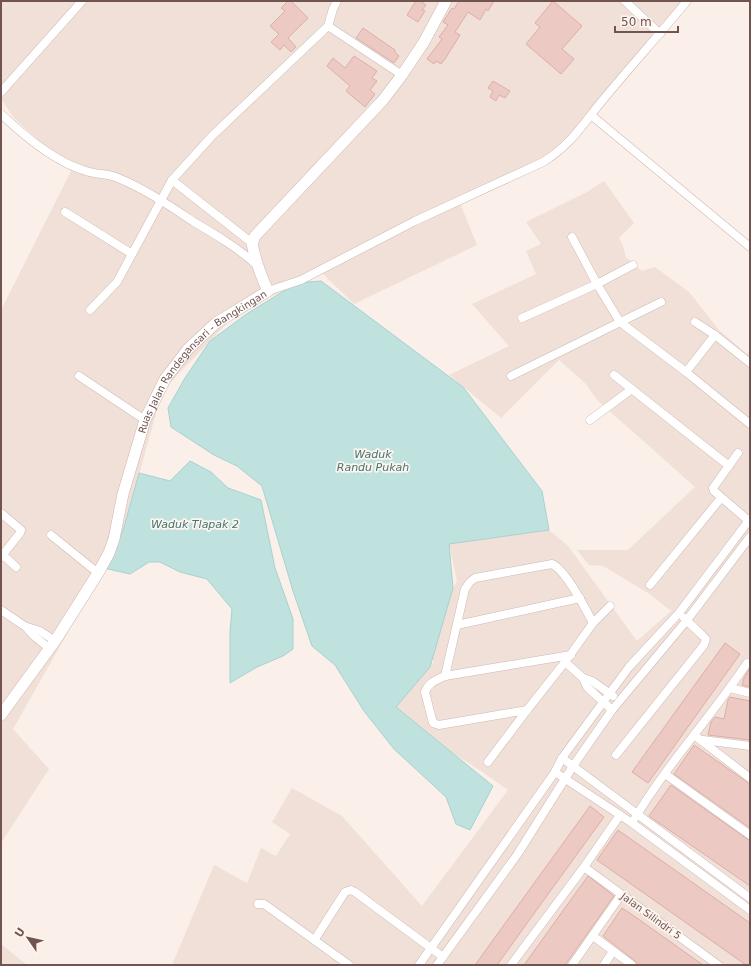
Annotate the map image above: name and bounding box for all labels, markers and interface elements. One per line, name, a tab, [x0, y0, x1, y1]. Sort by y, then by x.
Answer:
scale bar	[615, 8, 678, 34]
text: 50 m	[621, 15, 652, 29]
street label: Ruas Jalan Randegansari - Bangkingan	[136, 288, 268, 434]
water label: Waduk Randu Pukah	[337, 448, 409, 474]
water label: Waduk Tlapak 2	[151, 518, 239, 531]
street label: Jalan Silindri 5	[618, 890, 683, 941]
north arrow	[8, 918, 48, 958]
text: U	[12, 925, 28, 940]

